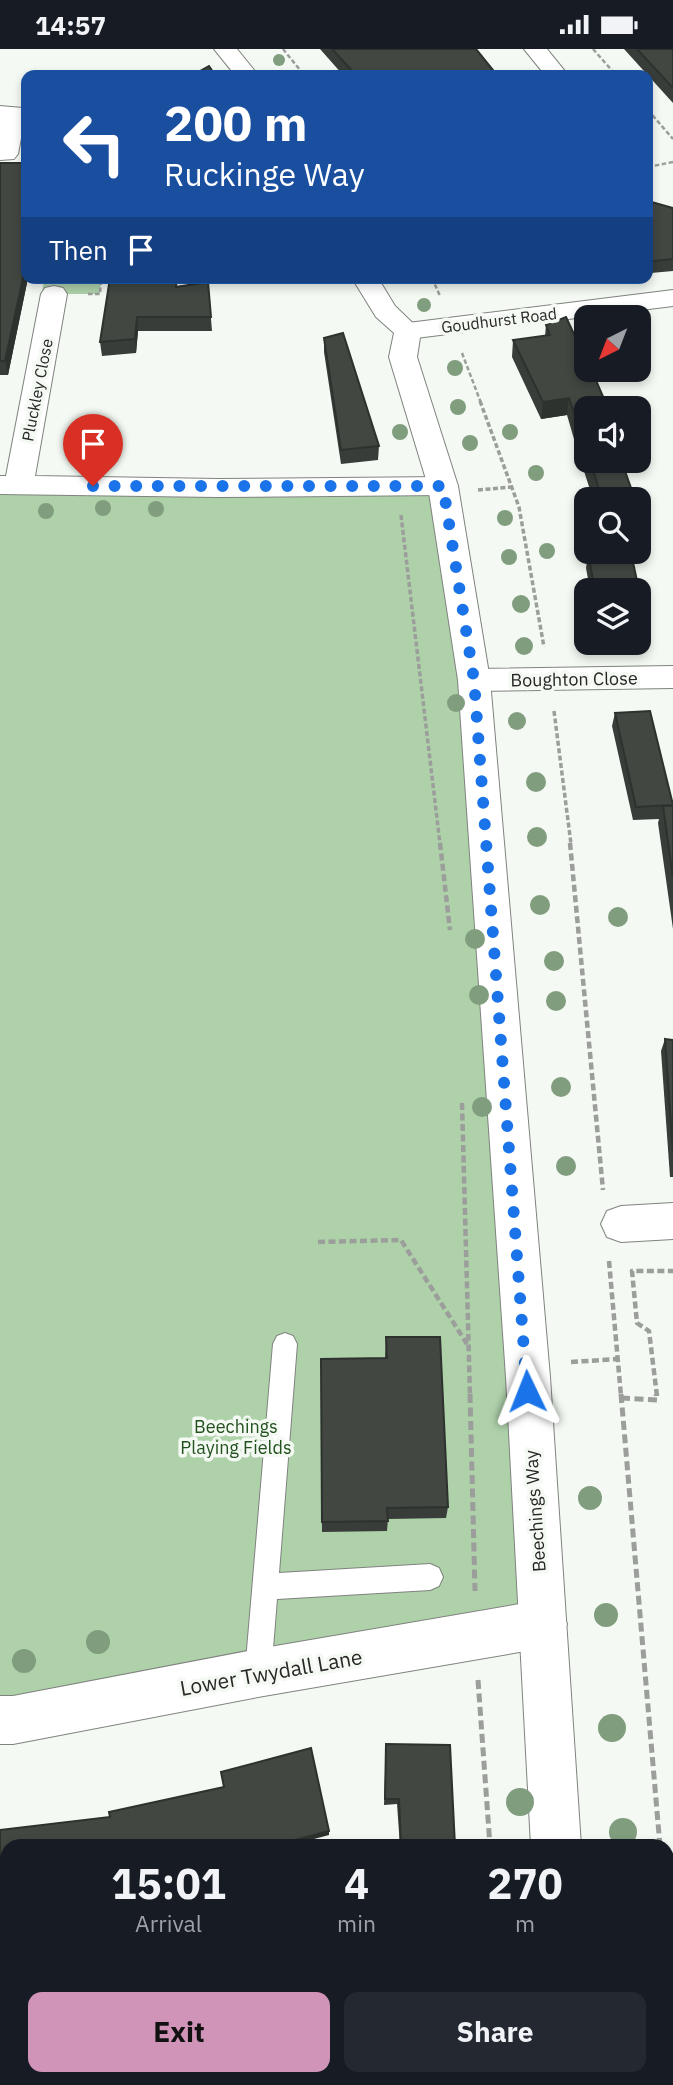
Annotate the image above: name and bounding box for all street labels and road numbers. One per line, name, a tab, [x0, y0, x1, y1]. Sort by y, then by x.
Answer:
street label: Goudhurst Road	[440, 303, 558, 337]
street label: Pluckley Close	[17, 337, 57, 443]
street label: Boughton Close	[510, 666, 638, 692]
street label: Beechings Way	[519, 1449, 551, 1573]
street label: Lower Twydall Lane	[178, 1642, 364, 1702]

